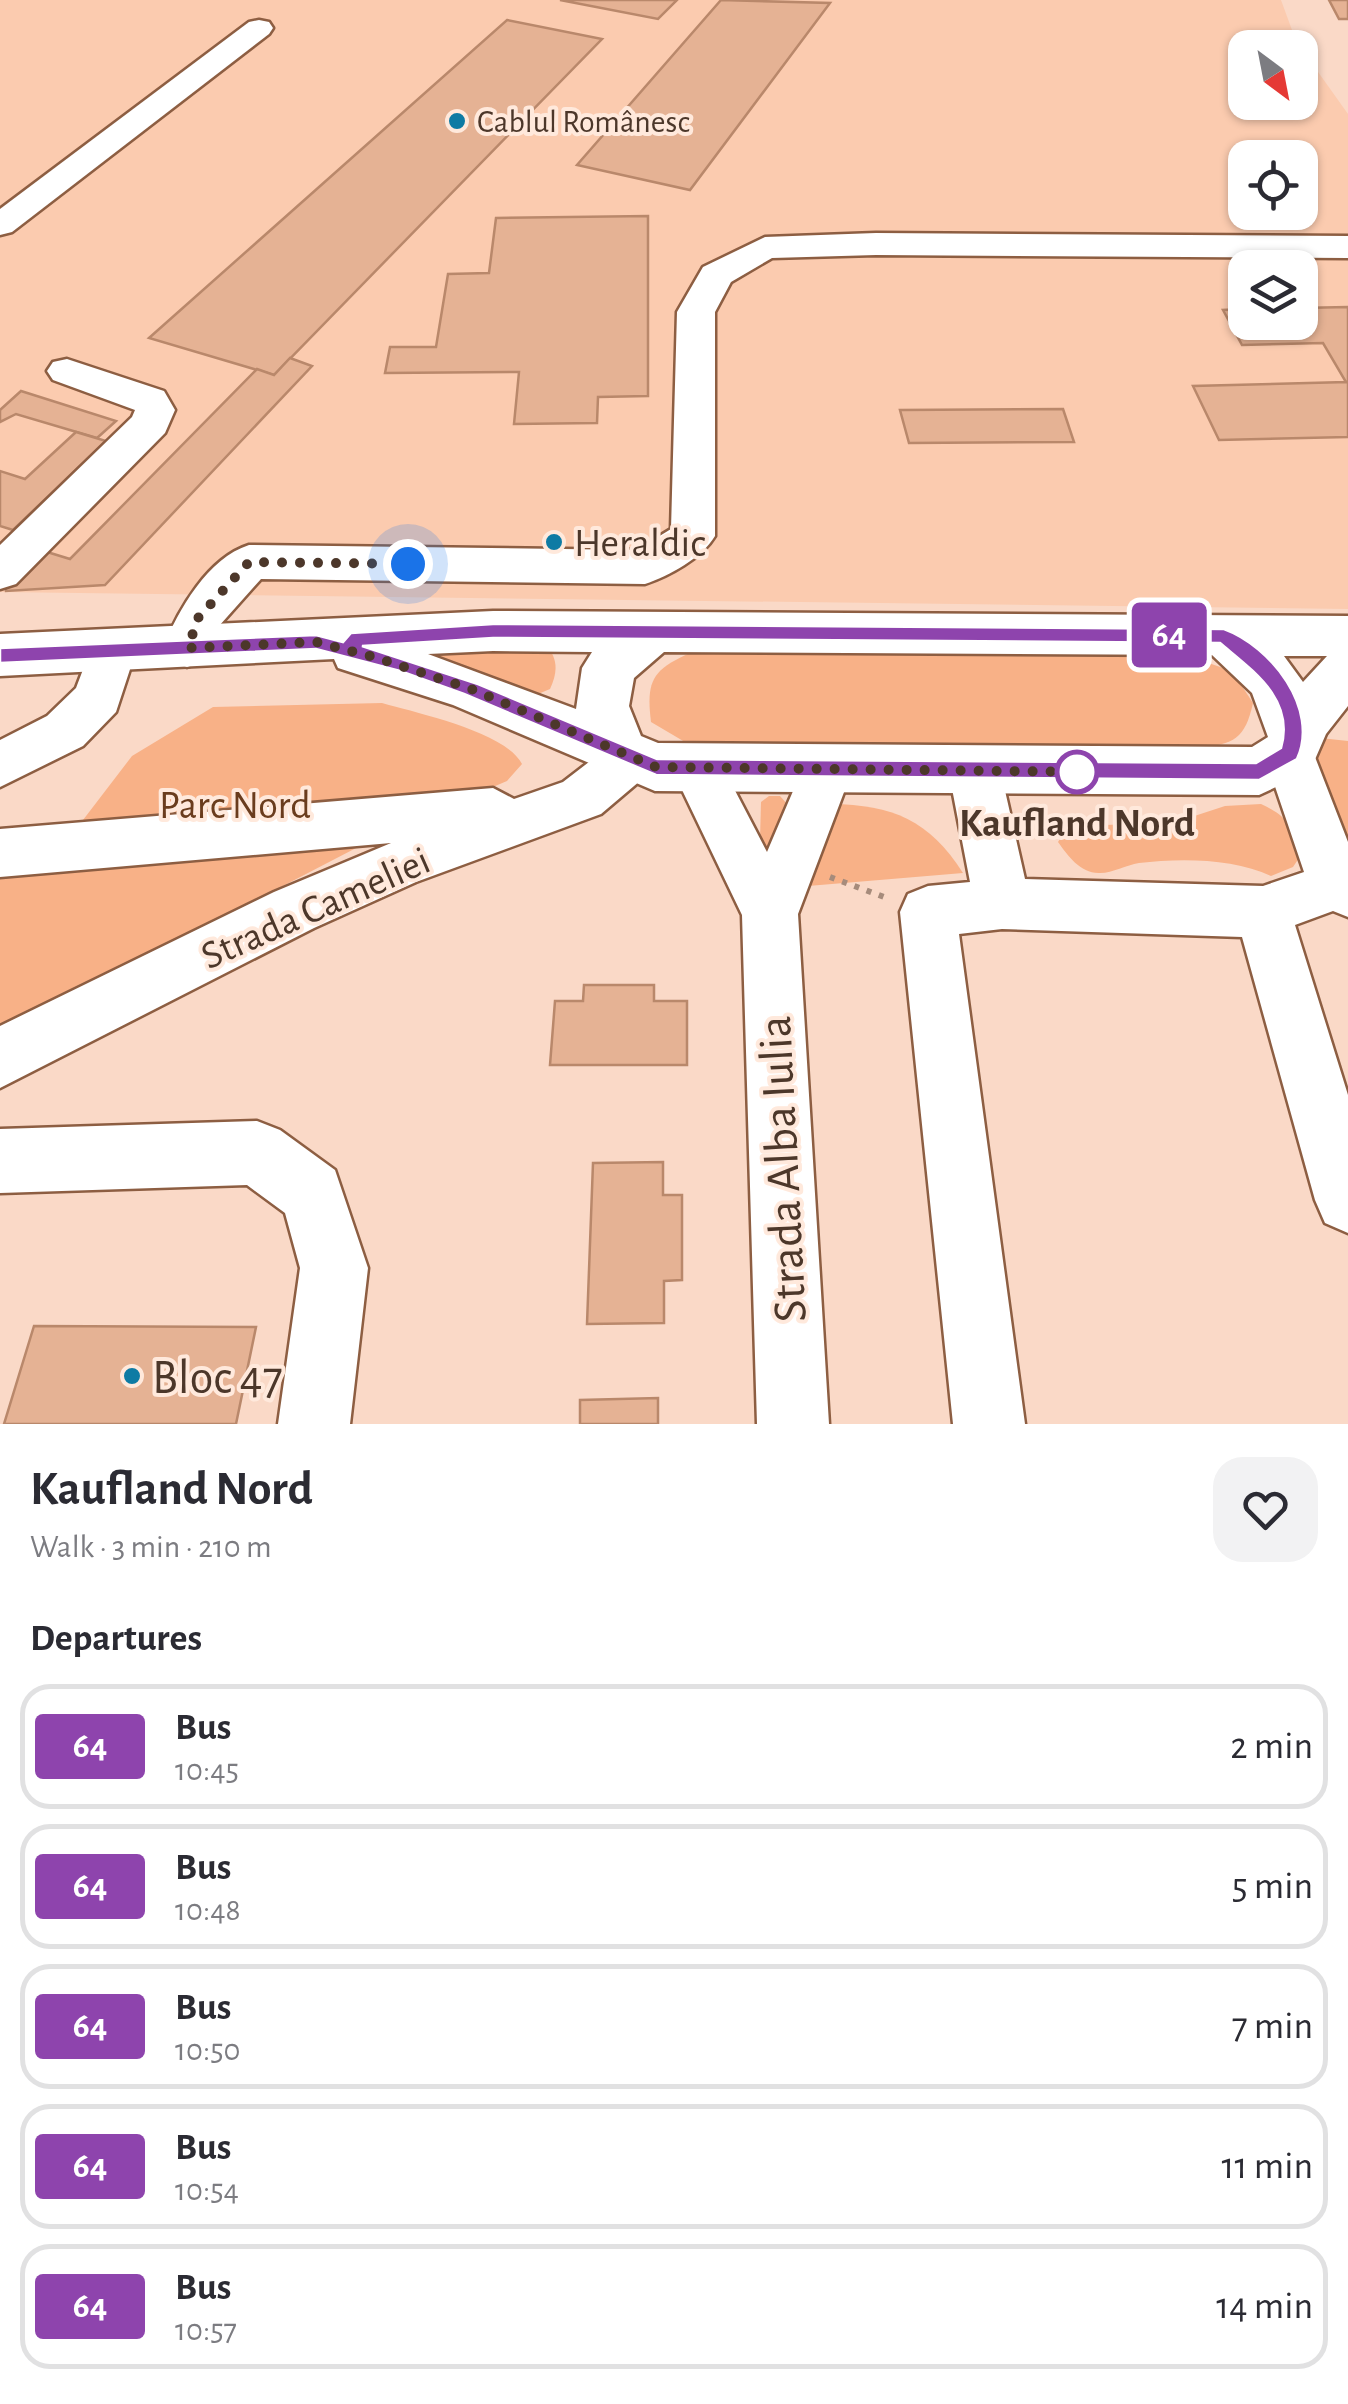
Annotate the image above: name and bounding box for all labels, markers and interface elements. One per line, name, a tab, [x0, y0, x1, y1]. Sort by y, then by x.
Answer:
north arrow	[1228, 30, 1318, 120]
map controls	[1228, 30, 1318, 340]
place label: Cablul Românesc	[477, 106, 690, 138]
marker: Cablul Românesc	[446, 110, 468, 132]
button: locate	[1228, 140, 1318, 230]
button: layers	[1228, 250, 1318, 340]
place label: Heraldic	[574, 524, 706, 564]
marker: Heraldic	[543, 531, 565, 553]
your location	[383, 539, 433, 589]
line badge: 64	[1124, 602, 1214, 668]
text: 64	[1152, 618, 1186, 653]
marker: Kaufland Nord	[1056, 751, 1098, 793]
park label: Parc Nord	[159, 786, 311, 826]
place label: Kaufland Nord	[959, 804, 1195, 844]
street label: Strada Cameliei	[196, 841, 436, 977]
street label: Strada Alba Iulia	[752, 1014, 816, 1323]
place label: Bloc 47	[152, 1355, 283, 1403]
marker: Bloc 47	[121, 1365, 143, 1387]
button: heart	[1213, 1457, 1318, 1562]
text: Kaufland Nord	[30, 1466, 313, 1514]
text: Walk · 3 min · 210 m	[30, 1531, 272, 1563]
text: Departures	[30, 1620, 202, 1658]
text: Bus	[175, 1709, 231, 1747]
text: 2 min	[1230, 1728, 1313, 1766]
text: 64	[73, 1729, 107, 1764]
text: 10:45	[175, 1754, 239, 1786]
text: Bus	[175, 1849, 231, 1887]
text: 5 min	[1232, 1868, 1313, 1906]
text: 64	[73, 1869, 107, 1904]
text: 10:48	[175, 1894, 241, 1926]
text: Bus	[175, 1989, 231, 2027]
text: 7 min	[1232, 2008, 1313, 2046]
text: 64	[73, 2009, 107, 2044]
text: 10:50	[175, 2034, 241, 2066]
text: Bus	[175, 2129, 231, 2167]
text: 11 min	[1221, 2148, 1313, 2186]
text: 64	[73, 2149, 107, 2184]
text: 10:54	[175, 2174, 239, 2206]
text: Bus	[175, 2269, 231, 2307]
text: 14 min	[1216, 2288, 1313, 2326]
text: 64	[73, 2289, 107, 2324]
text: 10:57	[175, 2314, 237, 2346]

